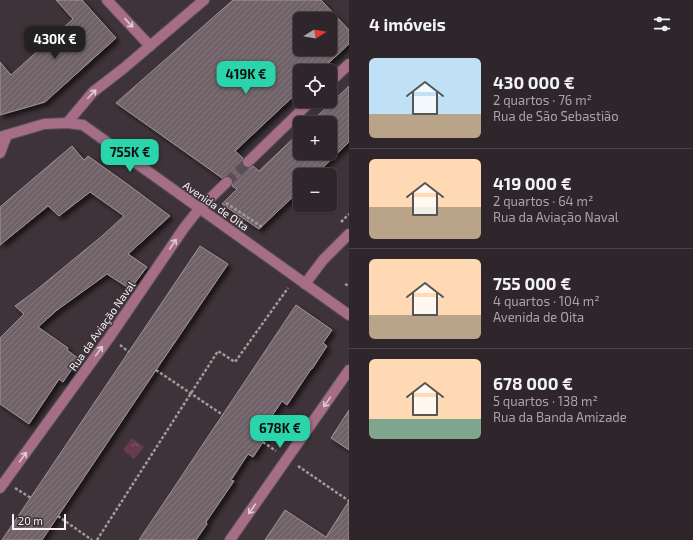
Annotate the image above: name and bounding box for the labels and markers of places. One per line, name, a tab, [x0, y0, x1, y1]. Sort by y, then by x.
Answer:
pin: 430K €	[22, 26, 88, 60]
pin: 419K €	[213, 61, 279, 95]
pin: 755K €	[97, 139, 163, 173]
pin: 678K €	[247, 415, 313, 449]

